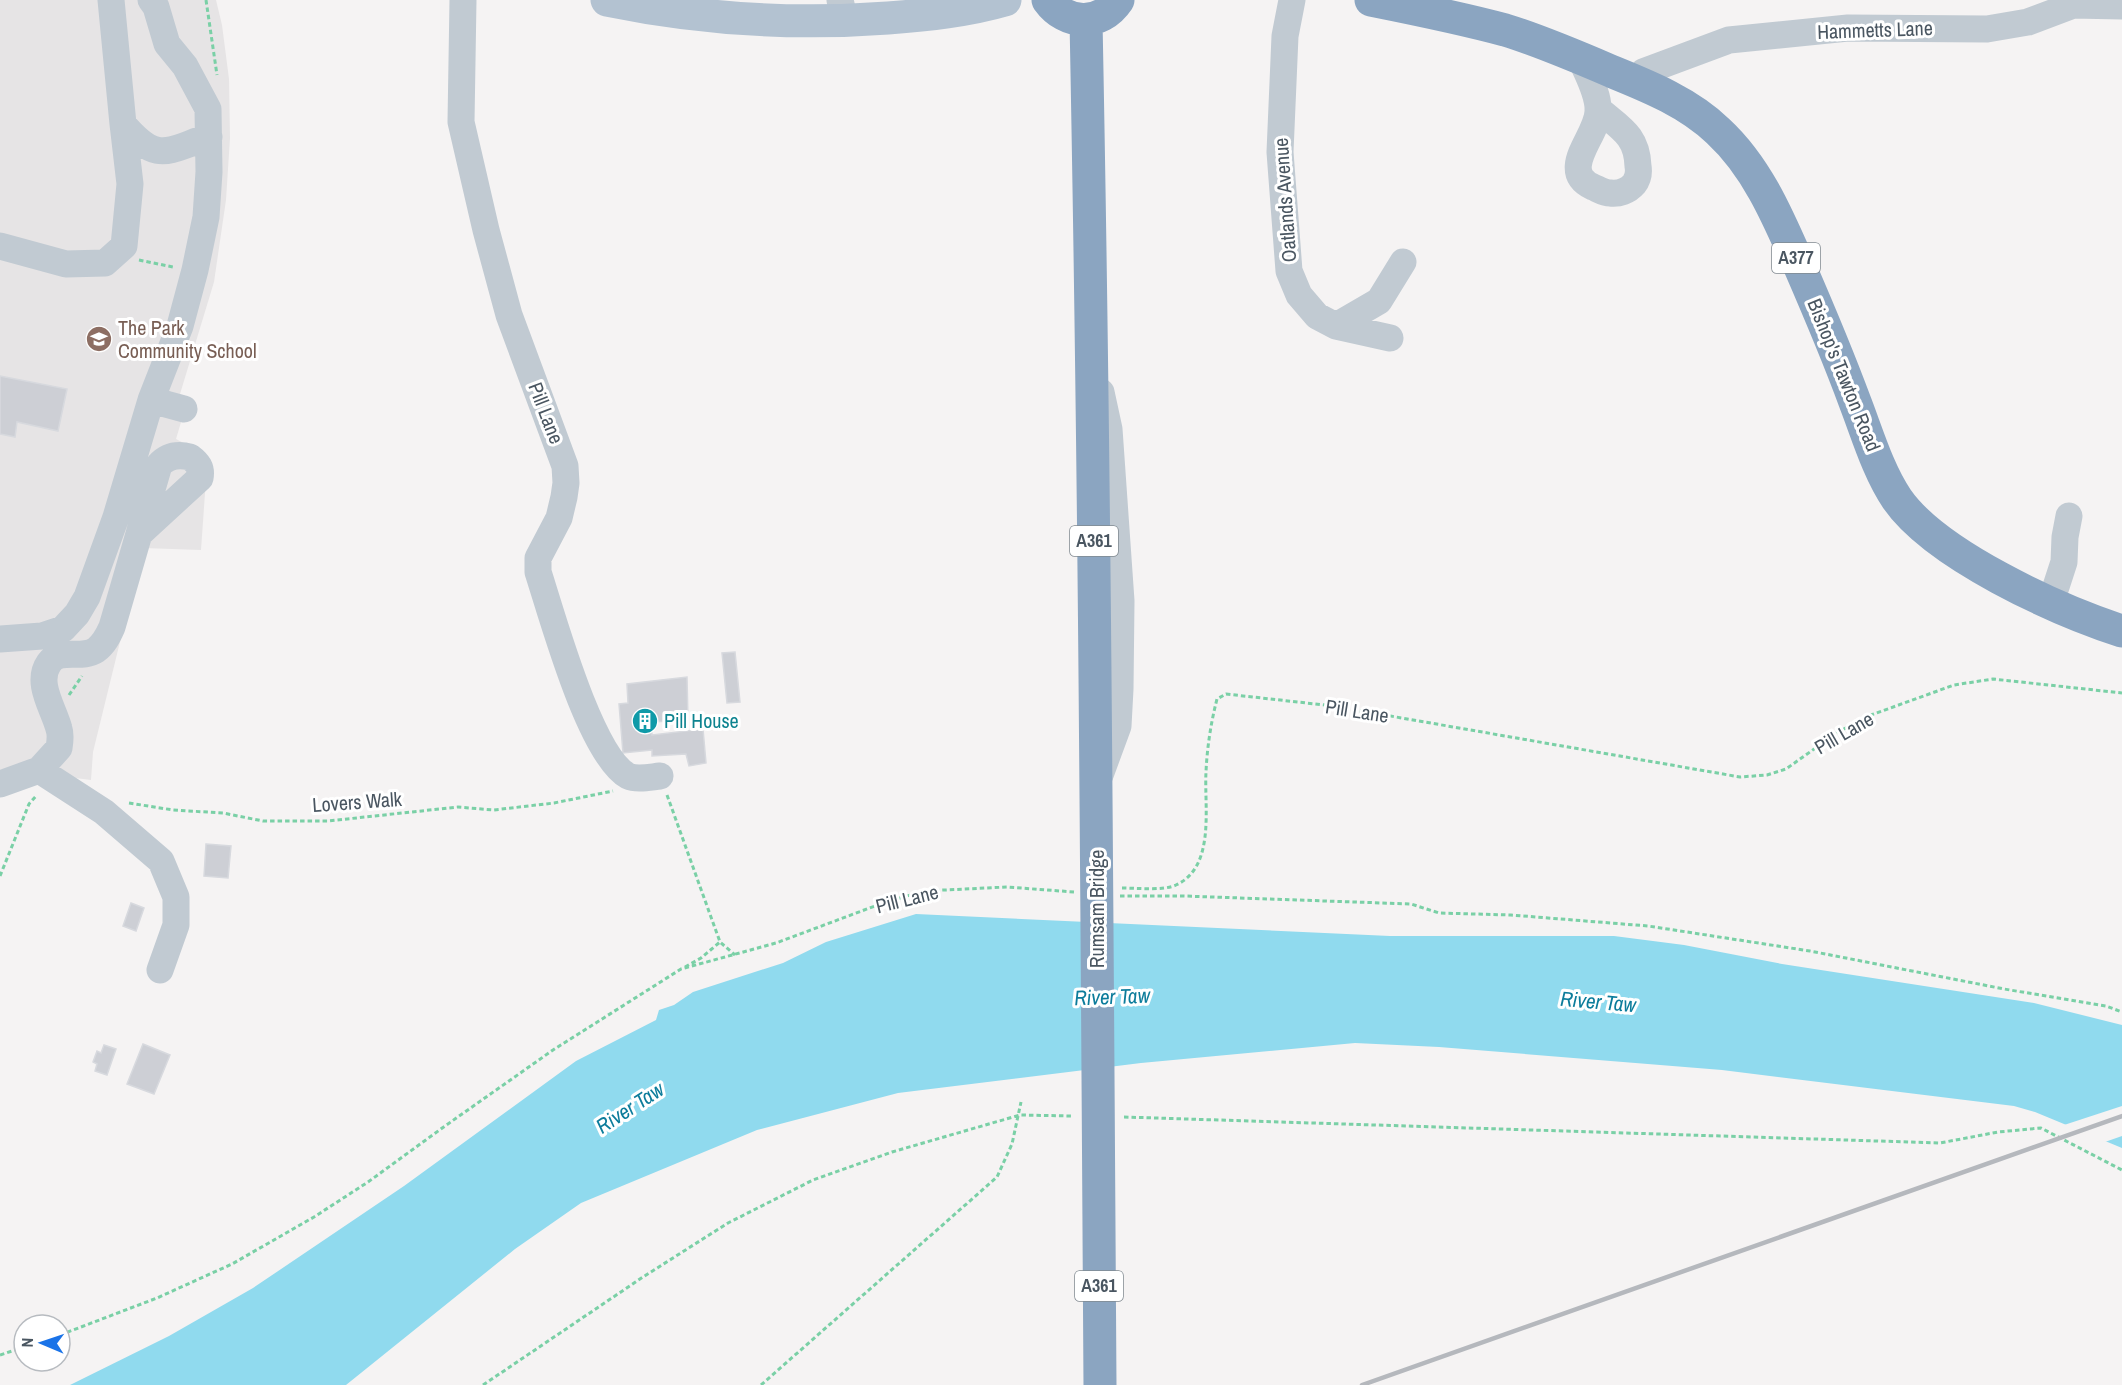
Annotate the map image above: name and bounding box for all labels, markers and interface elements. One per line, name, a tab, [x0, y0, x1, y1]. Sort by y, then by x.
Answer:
street label: Hammetts Lane	[1817, 14, 1933, 45]
street label: Oatlands Avenue	[1267, 137, 1302, 263]
road number: A377	[1772, 243, 1820, 273]
street label: Bishop's Tawton Road	[1801, 294, 1887, 455]
place label: The Park Community School	[118, 314, 257, 364]
school or university icon: The Park Community School	[84, 324, 114, 354]
street label: Pill Lane	[522, 378, 571, 447]
road number: A361	[1070, 526, 1118, 556]
street label: Pill Lane	[1323, 692, 1391, 729]
street label: Pill Lane	[1809, 705, 1878, 760]
building icon: Pill House	[630, 706, 660, 736]
place label: Pill House	[664, 707, 739, 734]
street label: Lovers Walk	[311, 785, 403, 818]
street label: Rumsam Bridge	[1083, 850, 1110, 968]
street label: Pill Lane	[873, 878, 941, 919]
water label: River Taw	[1074, 981, 1152, 1012]
water label: River Taw	[1559, 984, 1639, 1019]
water label: River Taw	[590, 1074, 671, 1140]
road number: A361	[1075, 1271, 1123, 1301]
north arrow	[12, 1313, 72, 1373]
text: N	[16, 1337, 38, 1348]

